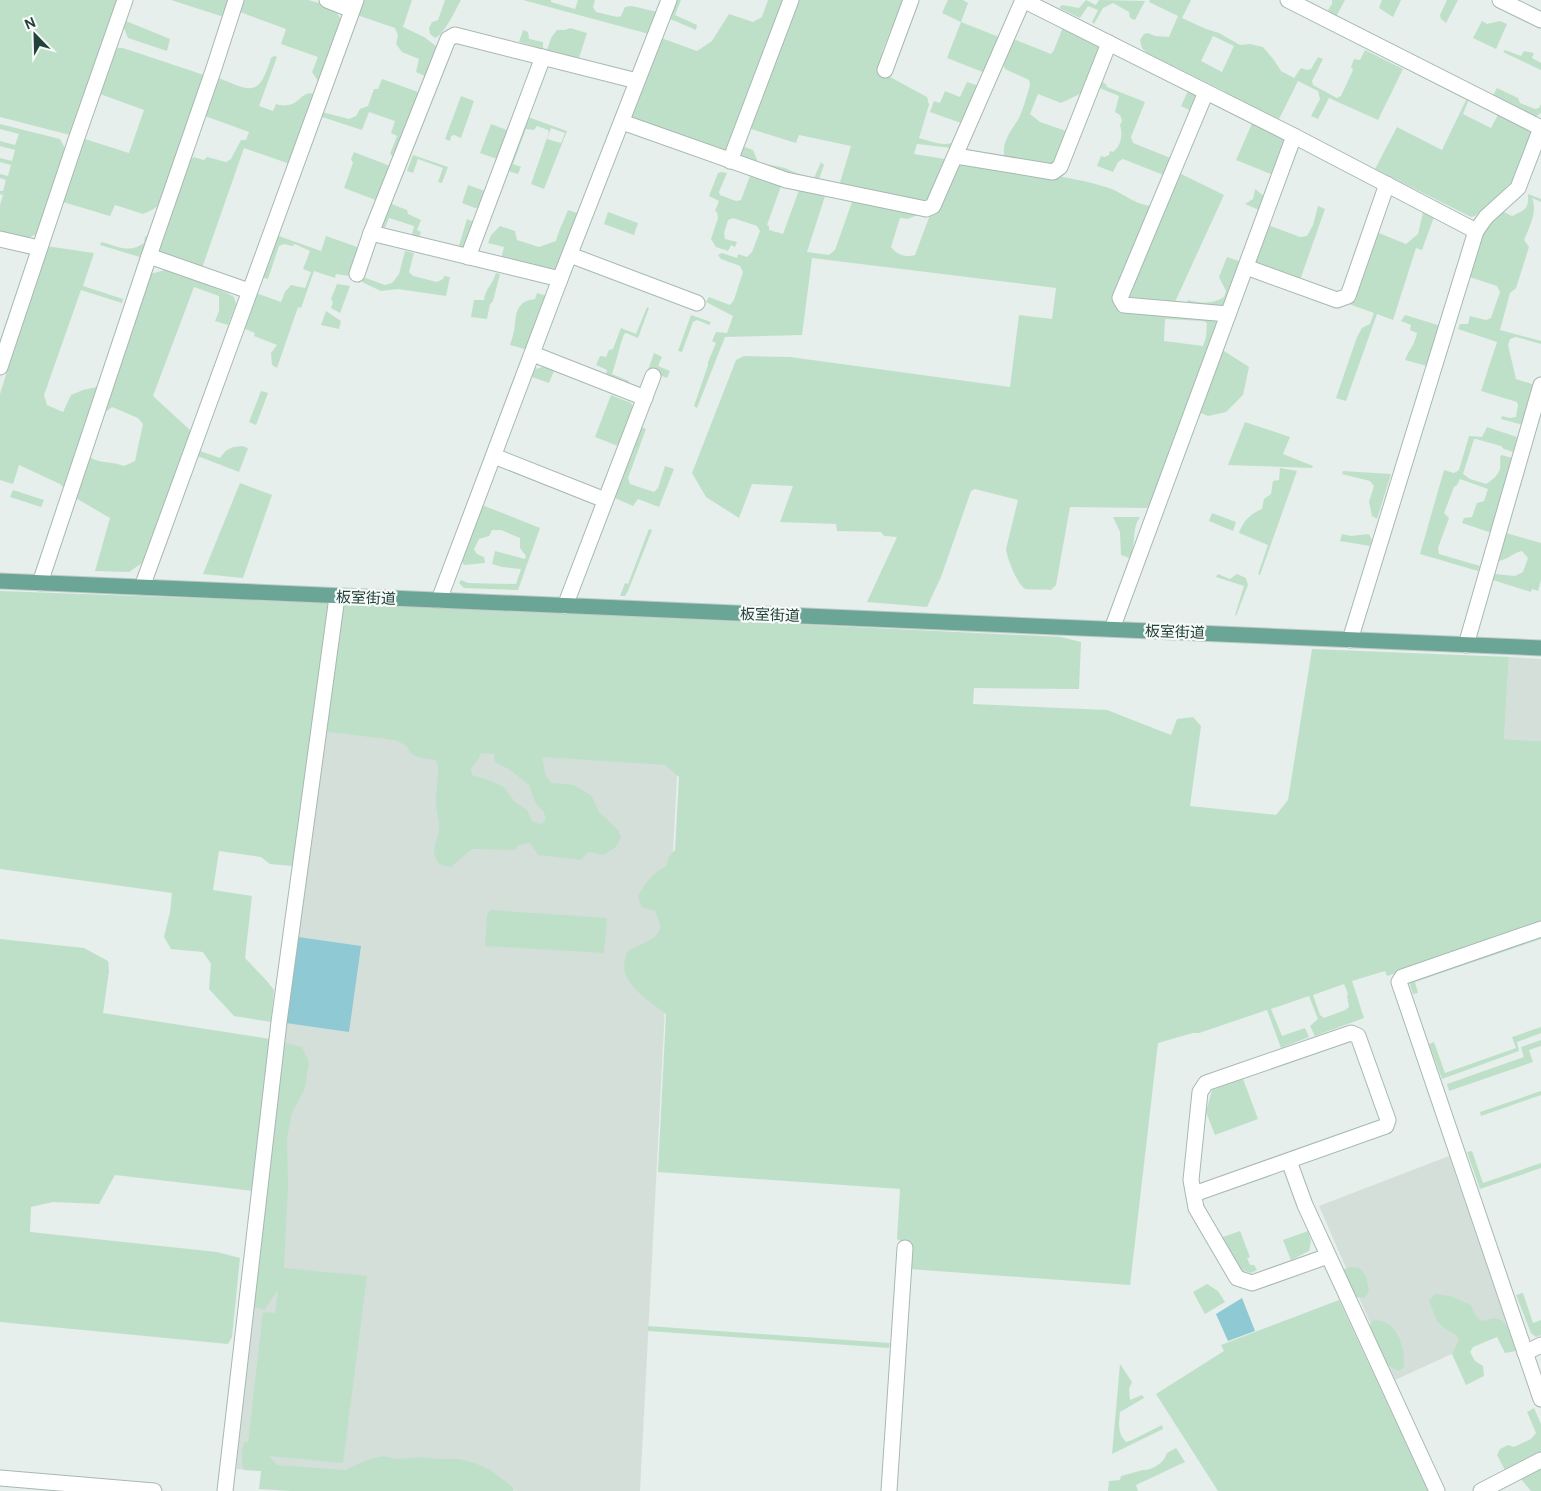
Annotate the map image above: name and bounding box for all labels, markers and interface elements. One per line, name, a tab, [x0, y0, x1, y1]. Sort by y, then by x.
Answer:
north arrow	[10, 10, 60, 60]
text: N	[22, 13, 38, 33]
street label: 板室街道	[336, 587, 396, 609]
street label: 板室街道	[740, 604, 800, 626]
street label: 板室街道	[1145, 621, 1205, 643]

